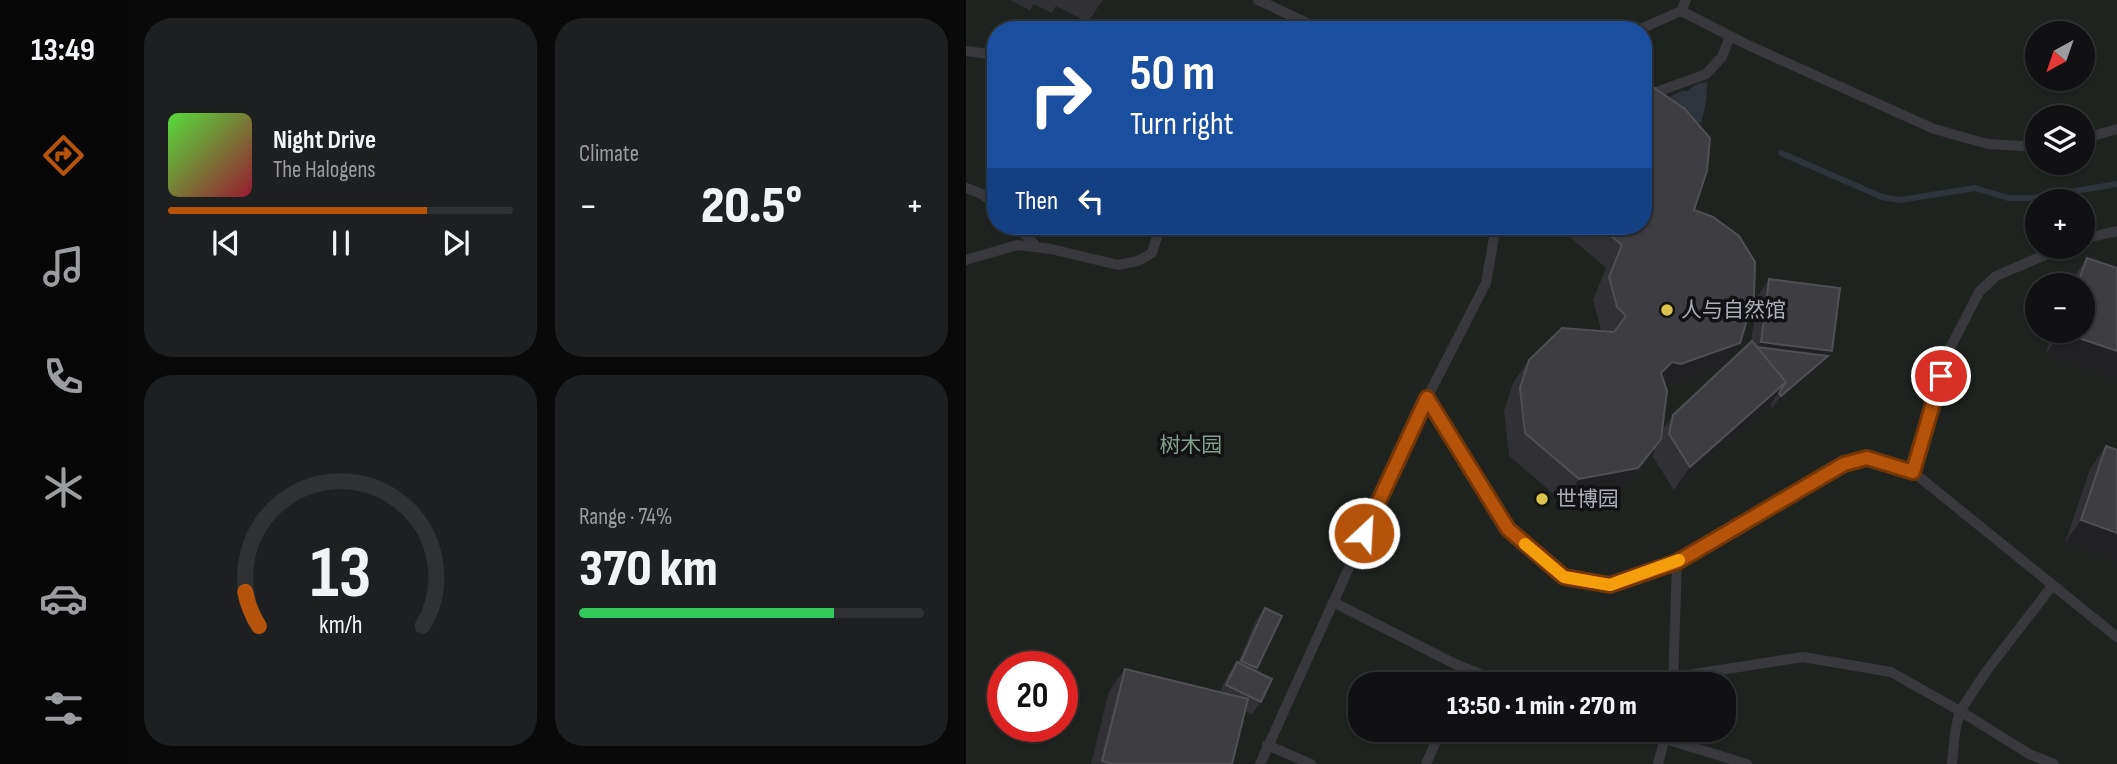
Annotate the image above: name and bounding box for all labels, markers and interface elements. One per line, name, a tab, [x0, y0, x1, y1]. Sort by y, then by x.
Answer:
north arrow	[2025, 21, 2095, 91]
map controls	[2025, 21, 2095, 343]
text: 13:49	[31, 31, 95, 70]
text: 50 m	[1130, 45, 1215, 104]
icon: right	[1015, 49, 1106, 140]
text: Turn right	[1130, 105, 1234, 144]
button: layers	[2025, 105, 2095, 175]
text: Night Drive	[273, 125, 376, 156]
icon: directions	[39, 131, 88, 180]
text: Climate	[579, 140, 639, 168]
text: The Halogens	[273, 156, 376, 184]
text: 20.5°	[701, 175, 802, 238]
icon: left	[1072, 182, 1110, 220]
text: −	[579, 184, 598, 229]
text: +	[905, 184, 924, 229]
text: Then	[1015, 186, 1058, 217]
button: +	[2025, 189, 2095, 259]
icon: previous	[207, 224, 245, 262]
icon: pause	[322, 224, 360, 262]
icon: next	[437, 224, 475, 262]
icon: music	[39, 242, 88, 291]
button: −	[2025, 273, 2095, 343]
place label: 人与自然馆	[1681, 298, 1786, 323]
marker: 人与自然馆	[1659, 302, 1675, 318]
pin	[1911, 346, 1971, 406]
icon: phone	[39, 352, 88, 401]
icon: arrive	[1922, 357, 1960, 395]
park label: 树木园	[1160, 433, 1223, 458]
icon: climate	[39, 463, 88, 512]
place label: 世博园	[1556, 487, 1619, 512]
marker: 世博园	[1534, 491, 1550, 507]
position arrow	[1327, 496, 1401, 570]
text: Range · 74%	[579, 503, 673, 531]
text: 13	[310, 531, 371, 619]
text: 370 km	[579, 538, 718, 601]
icon: car	[39, 574, 88, 623]
text: km/h	[319, 610, 362, 641]
speed limit sign: 20	[987, 651, 1078, 742]
icon: filters	[39, 684, 88, 733]
text: 13:50 · 1 min · 270 m	[1447, 691, 1637, 722]

